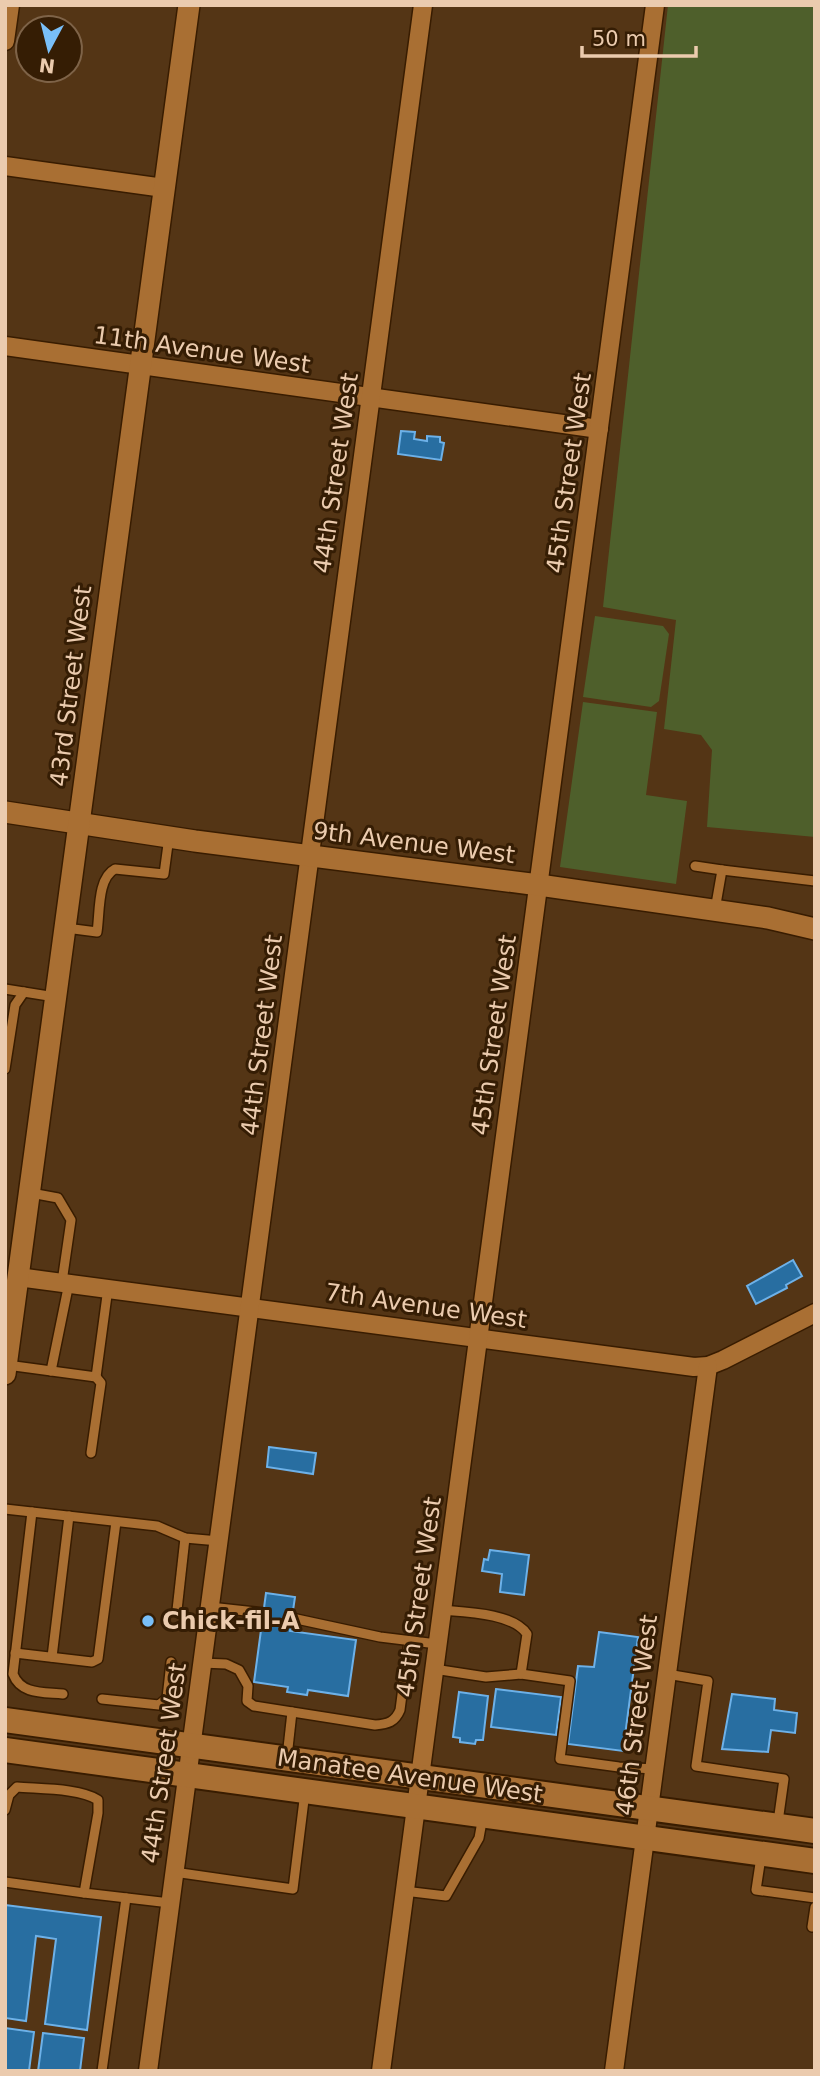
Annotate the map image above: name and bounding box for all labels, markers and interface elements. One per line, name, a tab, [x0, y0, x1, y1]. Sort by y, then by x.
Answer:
north arrow	[14, 14, 84, 84]
scale bar	[582, 14, 696, 58]
text: 50 m	[592, 27, 646, 51]
text: N	[38, 54, 56, 78]
street label: 11th Avenue West	[92, 321, 312, 379]
street label: 44th Street West	[308, 371, 364, 575]
street label: 45th Street West	[541, 371, 597, 575]
street label: 43rd Street West	[45, 584, 97, 788]
street label: 9th Avenue West	[311, 817, 517, 869]
street label: 44th Street West	[236, 933, 288, 1137]
street label: 45th Street West	[466, 933, 522, 1137]
street label: 7th Avenue West	[323, 1278, 529, 1334]
street label: 45th Street West	[391, 1495, 447, 1699]
place label: Chick-fil-A	[162, 1607, 300, 1635]
marker: Chick-fil-A	[140, 1613, 156, 1629]
street label: 46th Street West	[611, 1613, 663, 1817]
street label: 44th Street West	[136, 1661, 192, 1865]
street label: Manatee Avenue West	[276, 1744, 544, 1808]

